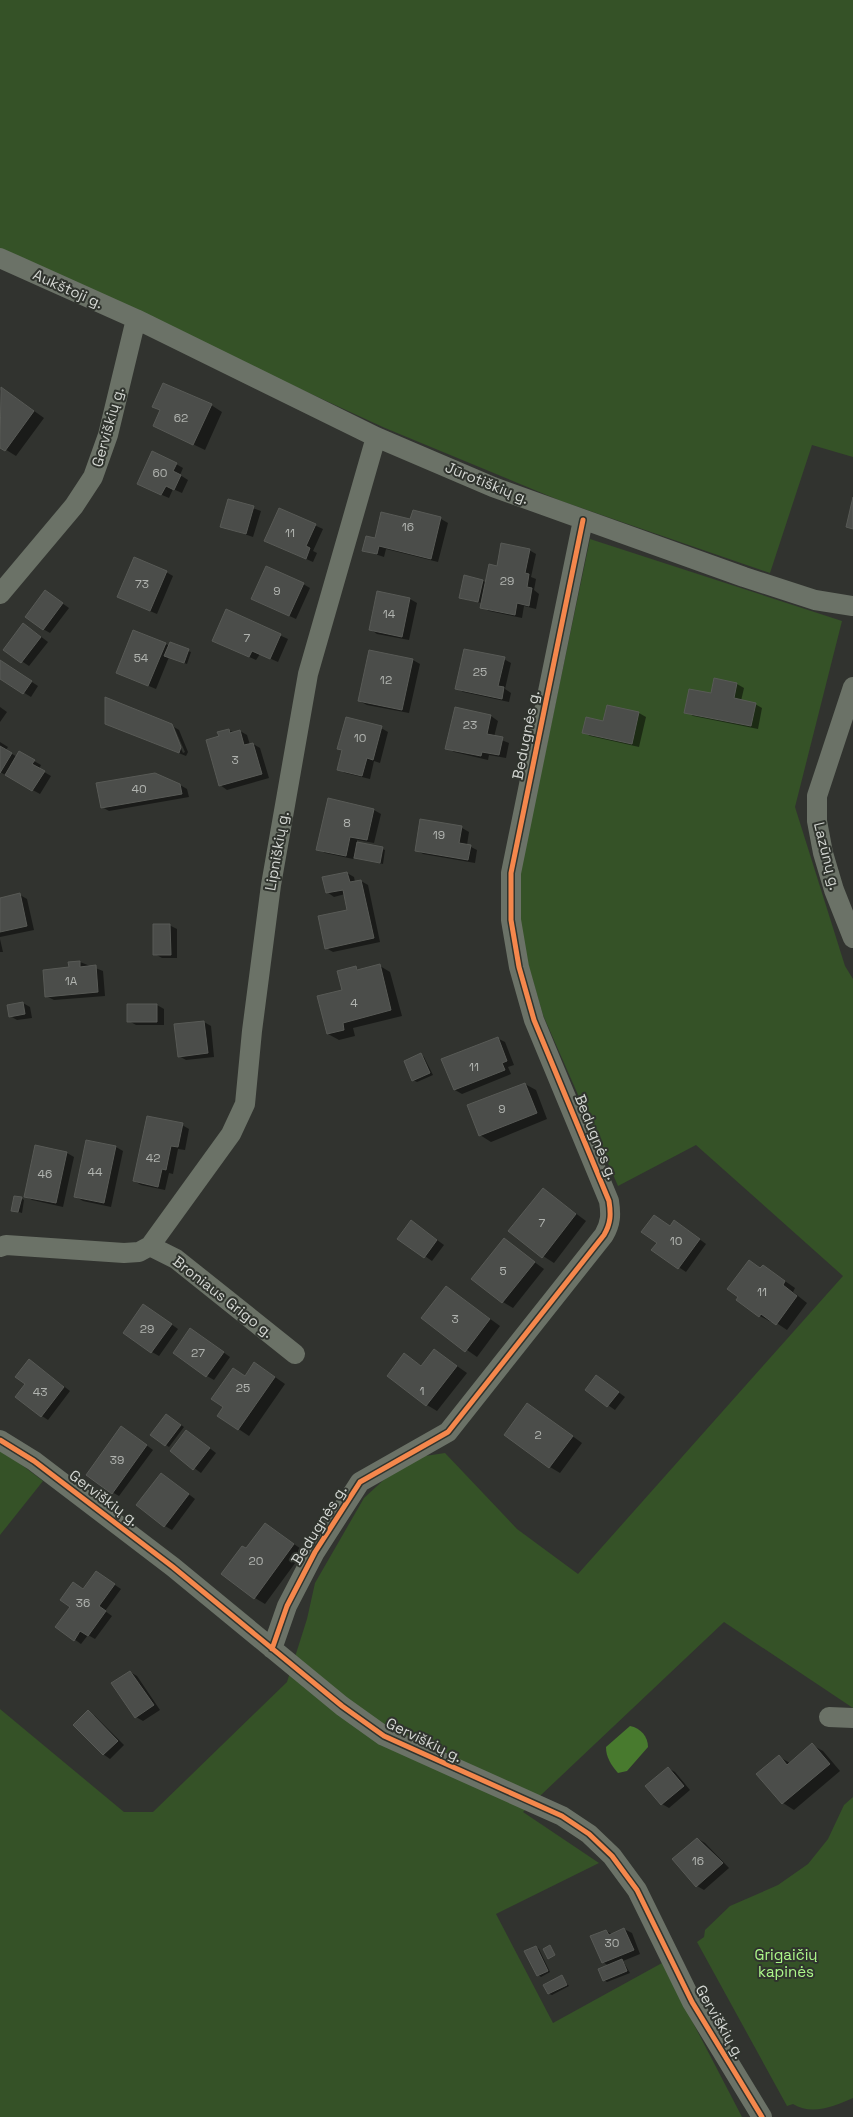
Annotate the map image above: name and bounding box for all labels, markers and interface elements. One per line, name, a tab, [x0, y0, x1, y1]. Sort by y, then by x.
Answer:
street label: Aukštoji g.	[30, 265, 106, 312]
street label: Gerviškių g.	[87, 385, 128, 469]
house number: 62	[174, 410, 188, 426]
street label: Jūrotiškių g.	[442, 457, 532, 508]
house number: 60	[152, 465, 168, 481]
house number: 16	[402, 519, 414, 535]
house number: 11	[285, 525, 295, 541]
house number: 29	[500, 573, 514, 589]
house number: 73	[135, 576, 149, 592]
house number: 9	[273, 583, 281, 599]
house number: 14	[383, 606, 396, 622]
house number: 7	[244, 630, 251, 646]
house number: 54	[134, 650, 149, 666]
house number: 25	[473, 664, 487, 680]
house number: 12	[380, 672, 392, 688]
street label: Bedugnės g.	[508, 689, 543, 781]
house number: 23	[463, 717, 477, 733]
house number: 10	[354, 730, 366, 746]
house number: 3	[231, 752, 239, 768]
house number: 40	[131, 781, 147, 797]
street label: Lipniškių g.	[260, 810, 293, 892]
house number: 8	[343, 815, 351, 831]
street label: Lazūnų g.	[810, 820, 845, 892]
house number: 19	[433, 827, 445, 843]
house number: 1A	[65, 973, 78, 989]
house number: 4	[350, 995, 358, 1011]
house number: 11	[469, 1059, 479, 1075]
street label: Bedugnės g.	[571, 1091, 622, 1182]
house number: 9	[498, 1101, 506, 1117]
house number: 42	[146, 1150, 160, 1166]
house number: 44	[87, 1164, 103, 1180]
house number: 46	[38, 1166, 52, 1182]
house number: 7	[539, 1215, 546, 1231]
house number: 10	[670, 1233, 682, 1249]
street label: Broniaus Grigo g.	[169, 1251, 277, 1342]
house number: 5	[499, 1263, 507, 1279]
house number: 11	[757, 1284, 767, 1300]
house number: 3	[451, 1311, 459, 1327]
house number: 29	[140, 1321, 154, 1337]
house number: 27	[191, 1345, 205, 1361]
house number: 25	[236, 1380, 250, 1396]
house number: 1	[419, 1383, 425, 1399]
house number: 43	[33, 1384, 47, 1400]
house number: 2	[534, 1427, 542, 1443]
house number: 39	[110, 1452, 124, 1468]
street label: Gerviškių g.	[66, 1465, 143, 1530]
street label: Bedugnės g.	[287, 1481, 351, 1568]
house number: 20	[249, 1553, 263, 1569]
house number: 36	[76, 1595, 90, 1611]
street label: Gerviškių g.	[383, 1713, 465, 1766]
house number: 16	[692, 1853, 704, 1869]
house number: 30	[605, 1935, 619, 1951]
park label: Grigaičių kapinės	[755, 1945, 818, 1981]
street label: Gerviškių g.	[692, 1981, 749, 2062]

